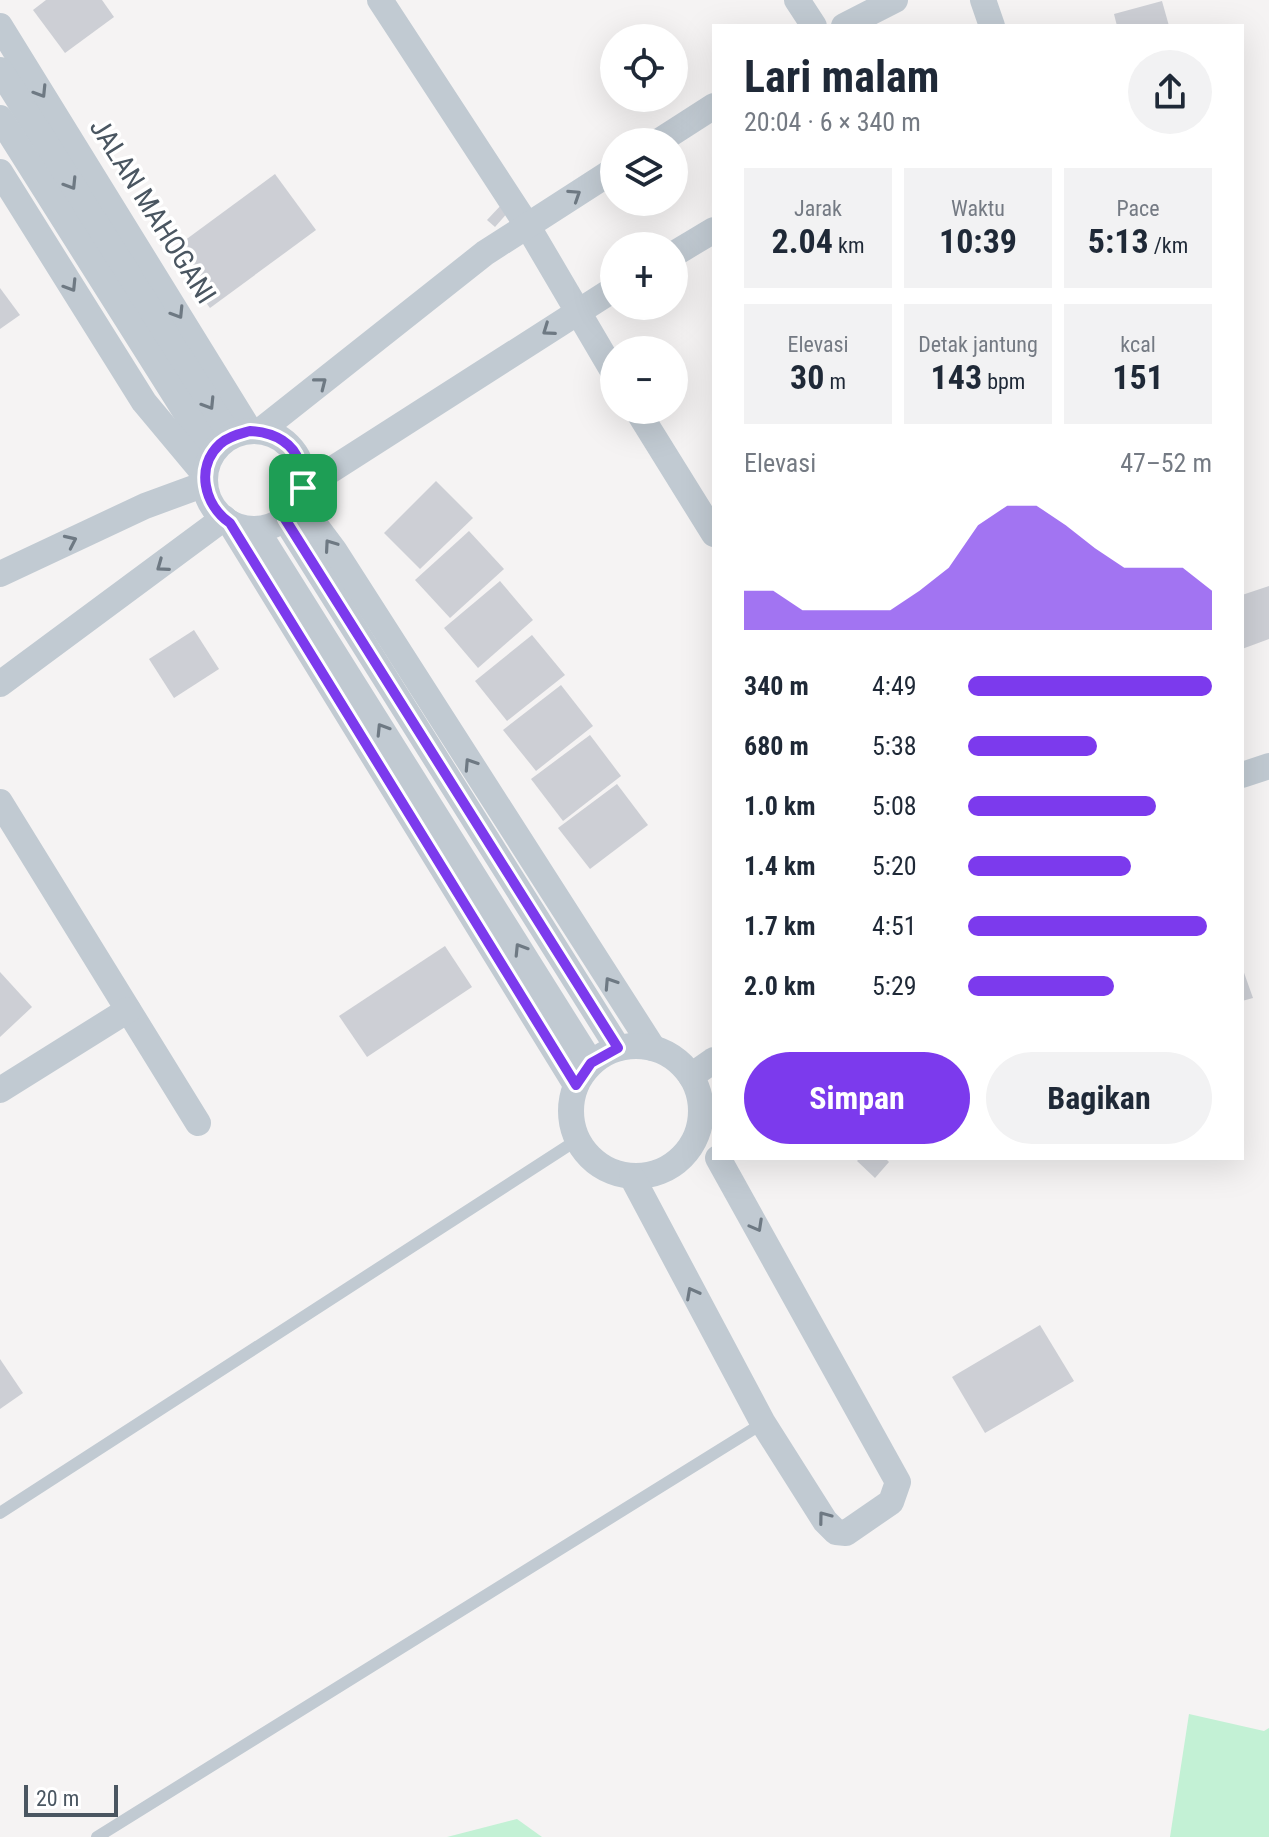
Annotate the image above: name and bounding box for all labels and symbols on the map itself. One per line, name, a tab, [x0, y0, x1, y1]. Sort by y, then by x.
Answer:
one-way arrow	[31, 83, 47, 98]
street label: JALAN MAHOGANI	[83, 113, 223, 309]
one-way arrow	[62, 175, 77, 190]
one-way arrow	[566, 190, 581, 205]
one-way arrow	[62, 277, 77, 292]
one-way arrow	[168, 304, 184, 319]
one-way arrow	[542, 320, 557, 335]
one-way arrow	[312, 378, 327, 392]
one-way arrow	[200, 395, 215, 410]
pin	[269, 454, 337, 522]
one-way arrow	[62, 535, 77, 551]
one-way arrow	[325, 539, 339, 554]
one-way arrow	[156, 556, 171, 570]
one-way arrow	[376, 723, 391, 738]
one-way arrow	[465, 758, 480, 772]
one-way arrow	[515, 944, 530, 958]
one-way arrow	[605, 977, 620, 991]
one-way arrow	[747, 1217, 762, 1232]
one-way arrow	[687, 1286, 702, 1301]
one-way arrow	[819, 1511, 833, 1526]
scale bar	[24, 1781, 118, 1817]

